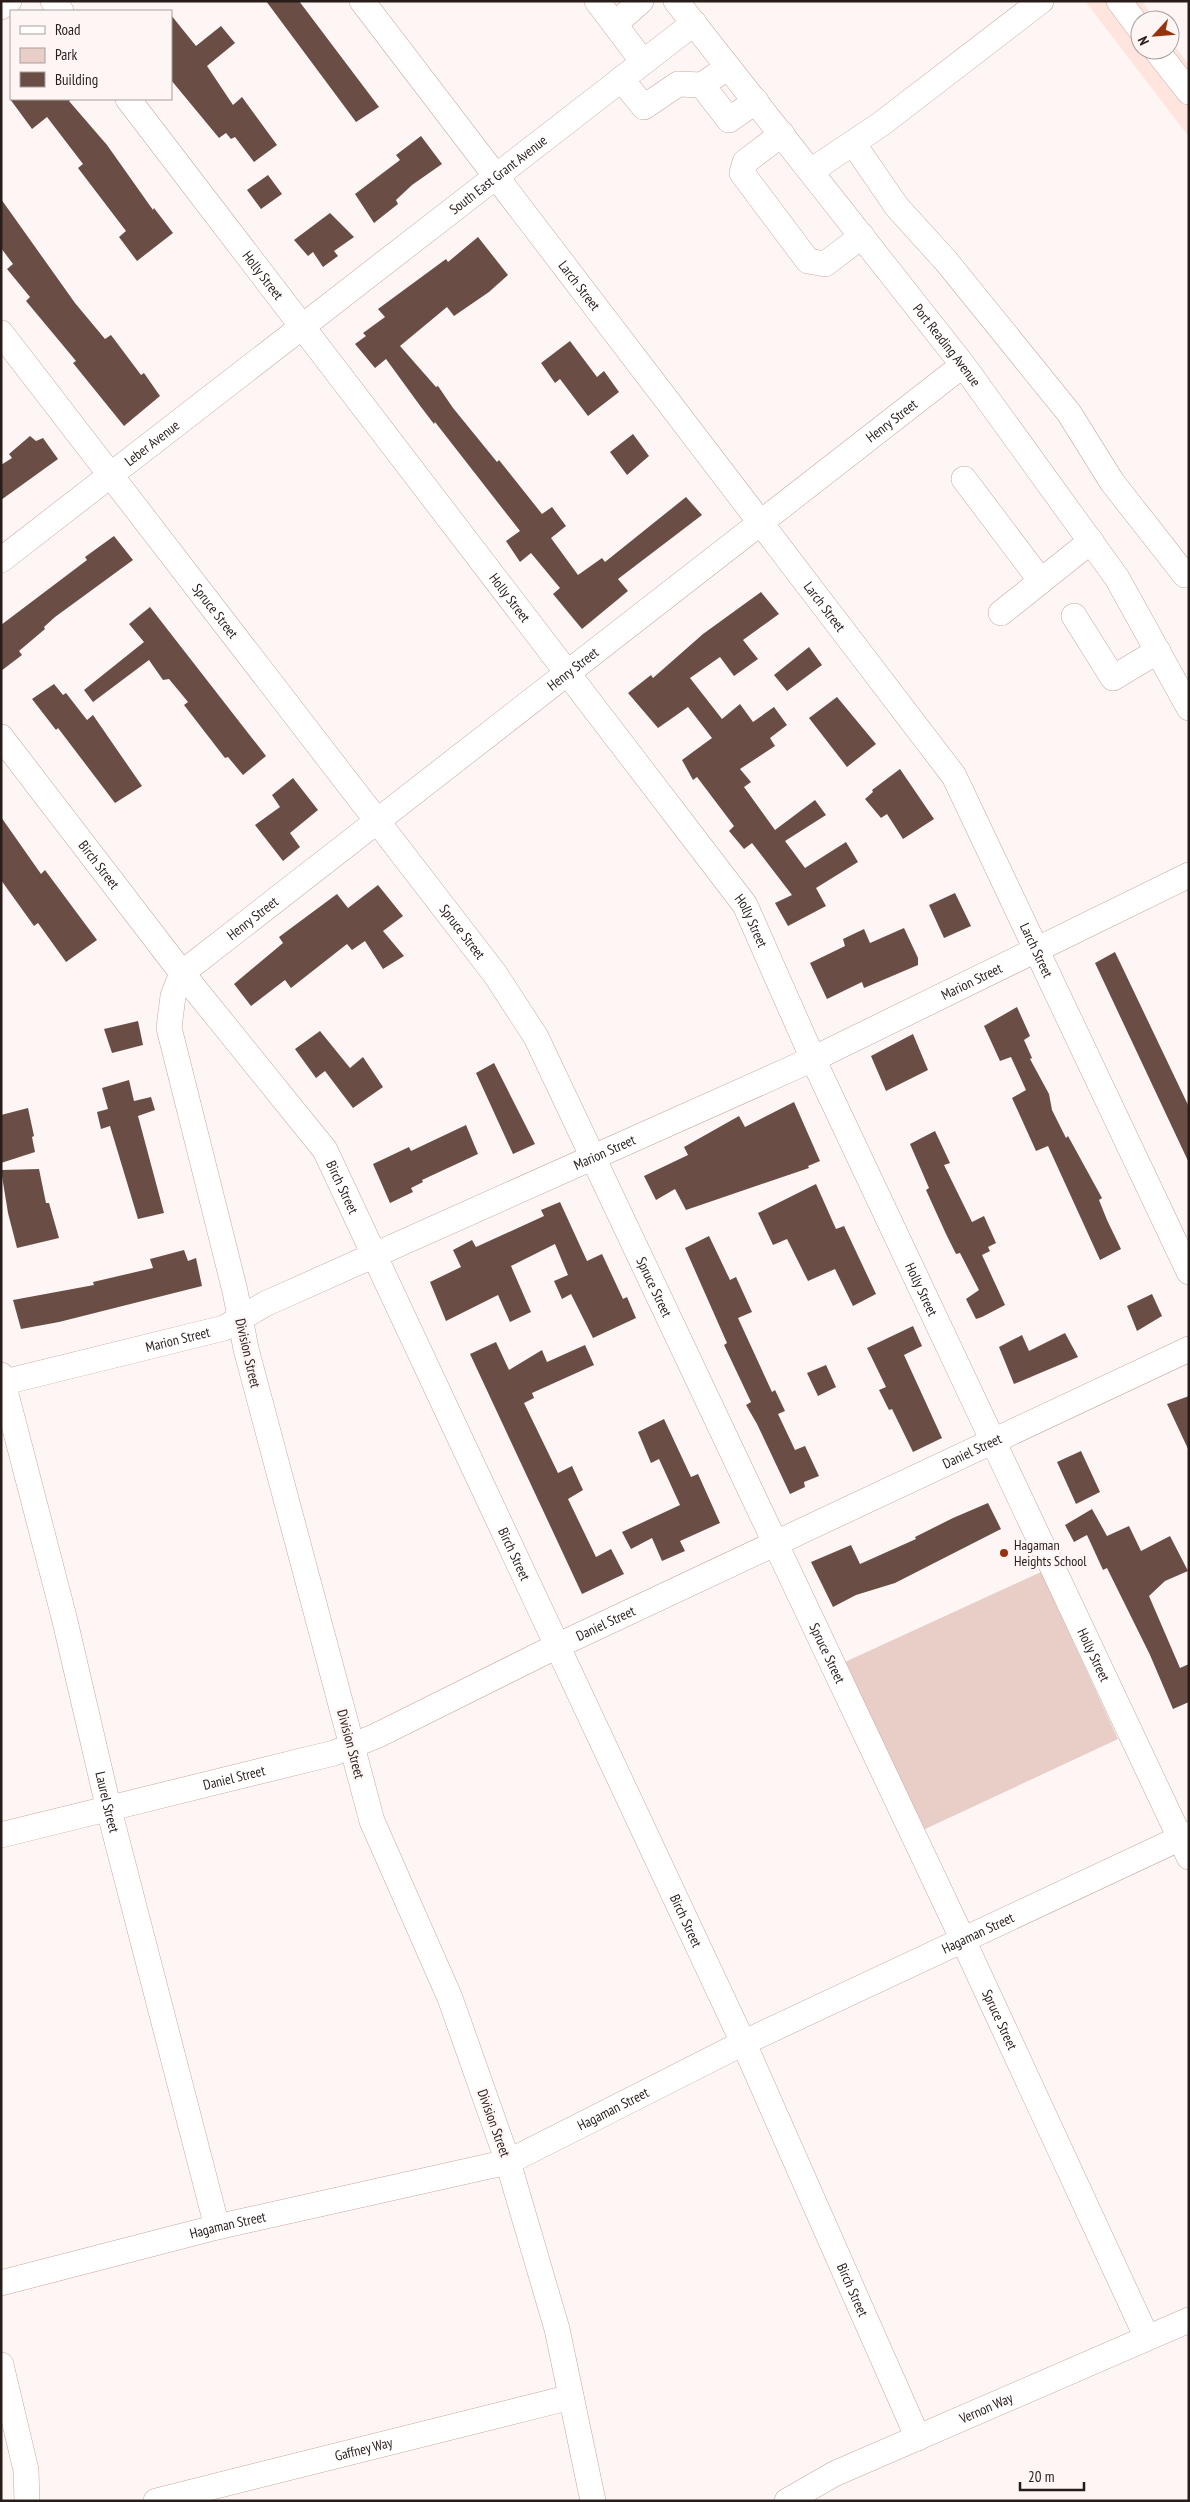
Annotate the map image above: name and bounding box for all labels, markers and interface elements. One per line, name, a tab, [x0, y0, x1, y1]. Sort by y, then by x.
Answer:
legend	[10, 10, 172, 100]
north arrow	[1130, 10, 1180, 60]
text: Road	[55, 20, 81, 39]
text: N	[1134, 33, 1153, 48]
text: Park	[55, 45, 77, 64]
text: Building	[55, 70, 98, 89]
street label: South East Grant Avenue	[446, 131, 551, 218]
street label: Holly Street	[238, 247, 287, 303]
street label: Larch Street	[554, 257, 604, 314]
street label: Port Reading Avenue	[909, 300, 985, 390]
street label: Henry Street	[862, 395, 921, 446]
street label: Leber Avenue	[121, 416, 183, 470]
street label: Holly Street	[485, 570, 534, 626]
street label: Larch Street	[800, 578, 849, 635]
street label: Spruce Street	[188, 580, 242, 642]
street label: Henry Street	[543, 643, 602, 694]
street label: Birch Street	[75, 837, 123, 893]
street label: Holly Street	[731, 890, 772, 950]
street label: Henry Street	[223, 893, 282, 944]
street label: Spruce Street	[436, 901, 489, 963]
street label: Larch Street	[1016, 920, 1057, 980]
street label: Marion Street	[938, 959, 1005, 1004]
street label: Marion Street	[571, 1131, 638, 1174]
street label: Birch Street	[322, 1158, 363, 1217]
street label: Spruce Street	[632, 1254, 676, 1320]
street label: Holly Street	[901, 1260, 942, 1319]
street label: Division Street	[231, 1316, 265, 1390]
street label: Marion Street	[144, 1323, 212, 1356]
street label: Daniel Street	[940, 1429, 1005, 1473]
street label: Birch Street	[494, 1524, 534, 1584]
place label: Hagaman Heights School	[1014, 1536, 1087, 1570]
marker: Hagaman Heights School	[998, 1547, 1010, 1559]
street label: Daniel Street	[573, 1602, 638, 1645]
street label: Spruce Street	[805, 1620, 849, 1686]
street label: Holly Street	[1073, 1625, 1114, 1685]
street label: Division Street	[333, 1707, 369, 1781]
street label: Daniel Street	[201, 1761, 267, 1794]
street label: Laurel Street	[91, 1770, 123, 1835]
street label: Birch Street	[666, 1891, 706, 1950]
street label: Hagaman Street	[939, 1908, 1017, 1958]
street label: Spruce Street	[978, 1987, 1022, 2053]
street label: Hagaman Street	[574, 2083, 652, 2134]
street label: Division Street	[473, 2087, 515, 2159]
street label: Hagaman Street	[188, 2207, 268, 2243]
street label: Birch Street	[833, 2260, 872, 2319]
street label: Vernon Way	[956, 2388, 1016, 2428]
street label: Gaffney Way	[333, 2433, 395, 2465]
scale bar	[1020, 2460, 1084, 2492]
text: 20 m	[1028, 2467, 1054, 2486]

